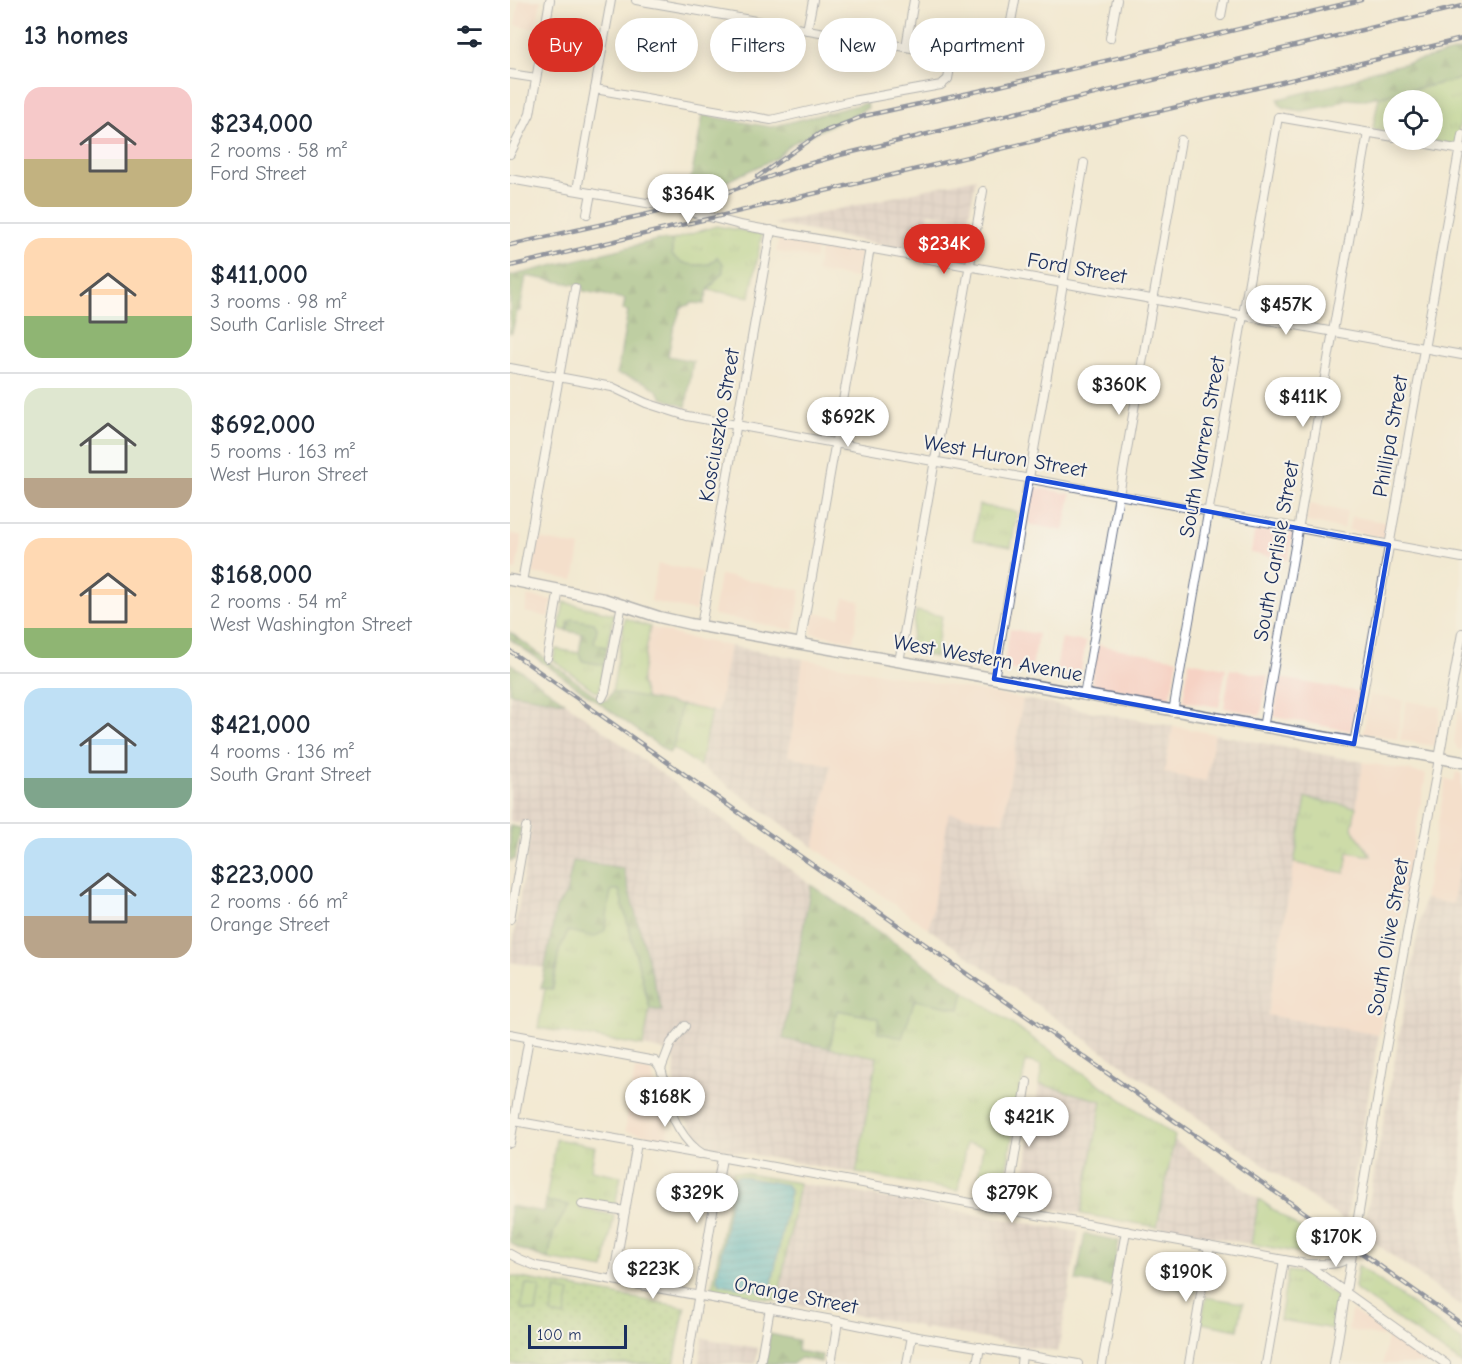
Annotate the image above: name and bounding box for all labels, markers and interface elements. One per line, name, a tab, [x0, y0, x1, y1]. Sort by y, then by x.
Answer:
chip: Buy	[528, 18, 603, 72]
chip: Rent	[615, 18, 698, 72]
chip: Filters	[710, 18, 806, 72]
chip: New	[818, 18, 897, 72]
chip: Apartment	[909, 18, 1045, 72]
icon: filters	[453, 20, 486, 53]
text: 13 homes	[24, 21, 128, 51]
map controls	[1383, 90, 1443, 150]
button: locate	[1383, 90, 1443, 150]
text: $234,000	[210, 109, 313, 139]
icon: home	[72, 111, 144, 183]
text: 2 rooms · 58 m²	[210, 139, 347, 162]
text: Ford Street	[210, 162, 306, 185]
pin: $364K	[646, 174, 730, 225]
text: $364K	[662, 182, 715, 205]
pin: $234K	[902, 224, 986, 275]
text: $234K	[918, 232, 970, 255]
street label: Ford Street	[1025, 247, 1130, 289]
text: $411,000	[210, 260, 308, 290]
icon: home	[72, 262, 144, 334]
pin: $457K	[1244, 285, 1328, 336]
text: 3 rooms · 98 m²	[210, 290, 346, 313]
text: $457K	[1260, 293, 1312, 316]
text: South Carlisle Street	[210, 313, 384, 336]
street label: Kosciuszko Street	[694, 345, 744, 504]
street label: South Warren Street	[1174, 354, 1230, 539]
pin: $360K	[1077, 365, 1161, 416]
street label: Phillipa Street	[1367, 372, 1413, 499]
text: $360K	[1091, 373, 1147, 396]
pin: $411K	[1261, 377, 1345, 428]
text: $411K	[1279, 385, 1327, 408]
pin: $692K	[806, 397, 890, 448]
text: $692K	[821, 405, 875, 428]
text: $692,000	[210, 410, 315, 440]
icon: home	[72, 412, 144, 484]
street label: West Huron Street	[922, 430, 1089, 482]
text: 5 rooms · 163 m²	[210, 440, 355, 463]
street label: South Carlisle Street	[1248, 458, 1304, 643]
text: West Huron Street	[210, 463, 367, 486]
text: $168,000	[210, 560, 312, 590]
icon: home	[72, 562, 144, 634]
text: 2 rooms · 54 m²	[210, 590, 346, 613]
text: West Washington Street	[210, 613, 412, 636]
street label: West Western Avenue	[891, 630, 1085, 686]
text: $421,000	[210, 710, 311, 740]
icon: home	[72, 712, 144, 784]
text: 4 rooms · 136 m²	[210, 740, 354, 763]
text: South Grant Street	[210, 763, 371, 786]
street label: South Olive Street	[1362, 856, 1414, 1017]
text: $223,000	[210, 860, 314, 890]
icon: home	[72, 862, 144, 934]
text: 2 rooms · 66 m²	[210, 890, 348, 913]
text: Orange Street	[210, 913, 329, 936]
pin: $168K	[623, 1077, 707, 1128]
text: $168K	[639, 1085, 691, 1108]
pin: $421K	[987, 1097, 1071, 1148]
text: $421K	[1004, 1105, 1054, 1128]
pin: $329K	[655, 1173, 739, 1224]
pin: $279K	[970, 1173, 1054, 1224]
text: $329K	[670, 1181, 724, 1204]
text: $279K	[986, 1181, 1038, 1204]
pin: $170K	[1294, 1217, 1378, 1268]
text: $170K	[1310, 1225, 1362, 1248]
pin: $223K	[611, 1249, 695, 1300]
pin: $190K	[1144, 1252, 1228, 1303]
text: $223K	[626, 1257, 680, 1280]
text: $190K	[1159, 1260, 1213, 1283]
street label: Orange Street	[732, 1271, 861, 1319]
scale bar	[528, 1322, 627, 1350]
text: 100 m	[537, 1326, 581, 1344]

